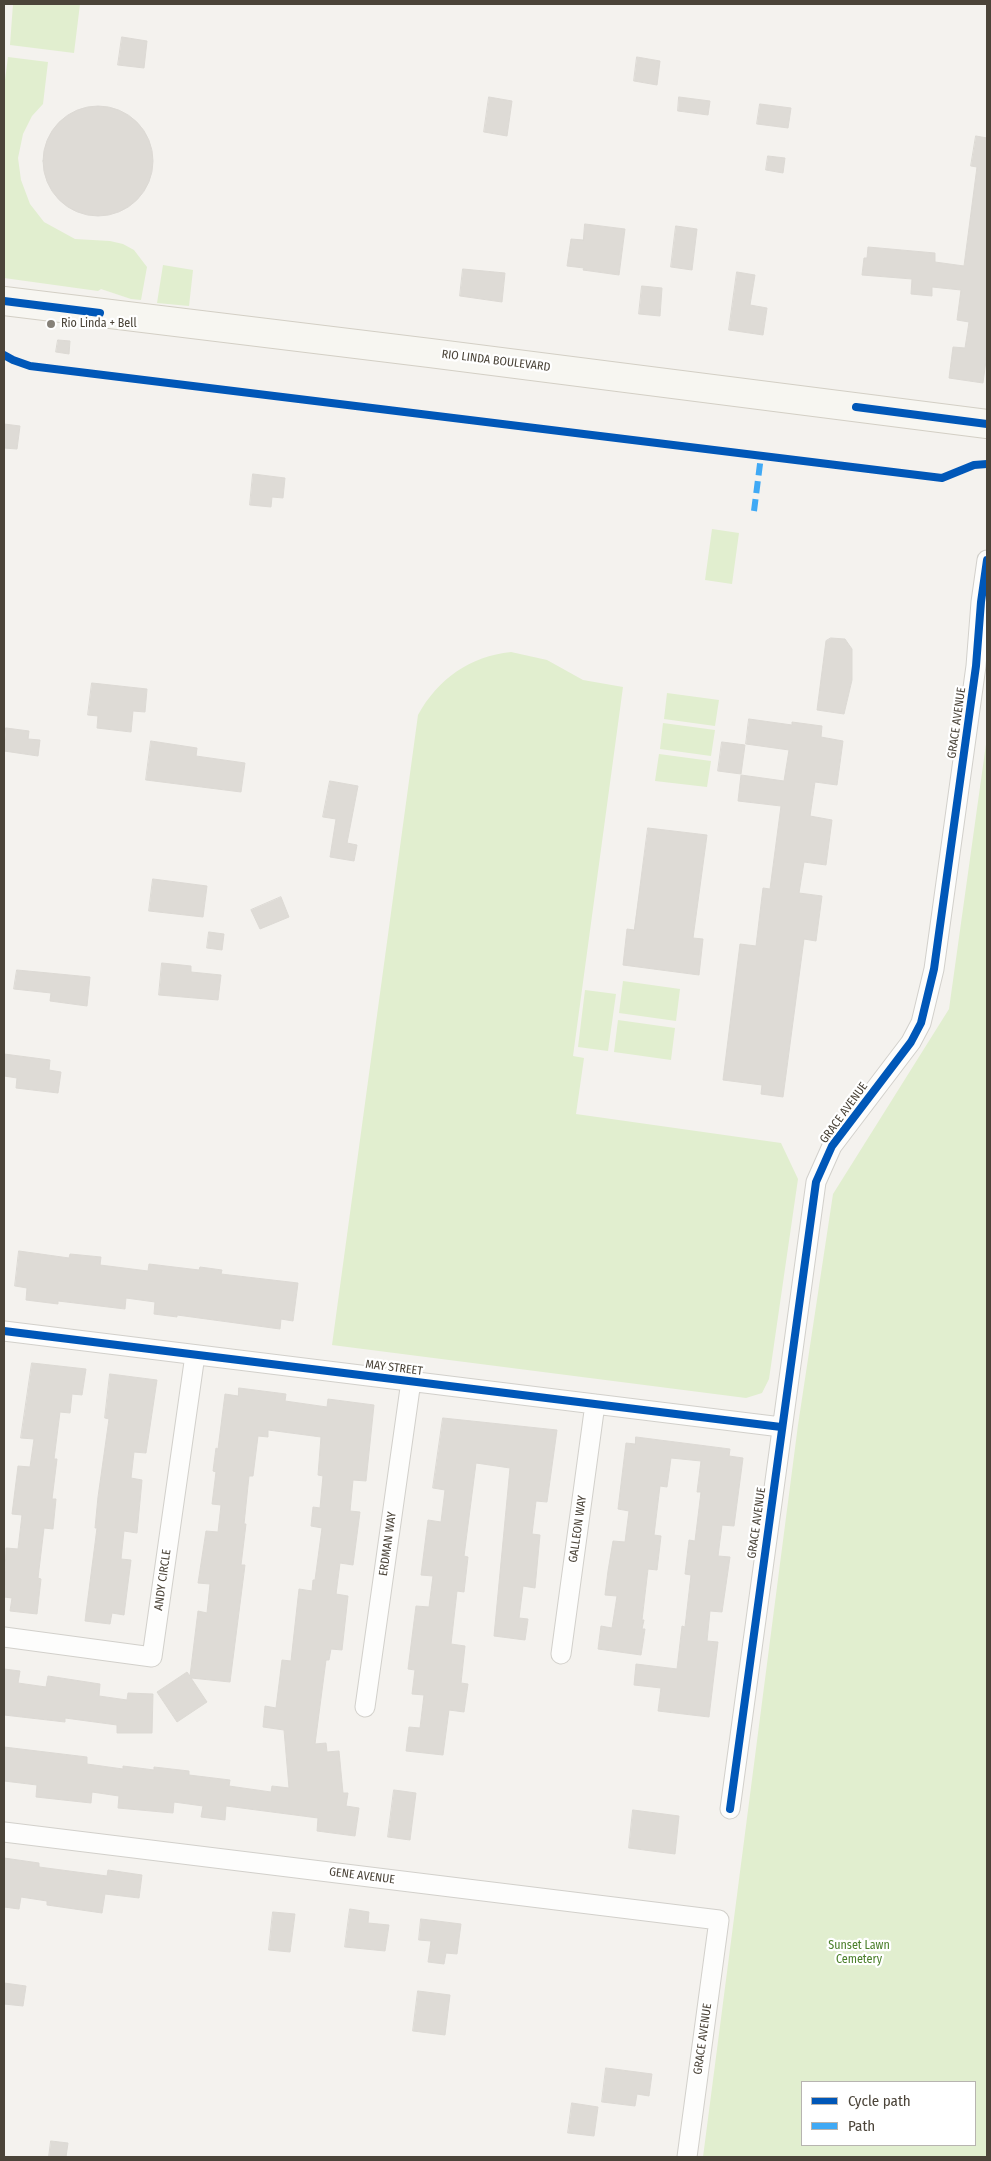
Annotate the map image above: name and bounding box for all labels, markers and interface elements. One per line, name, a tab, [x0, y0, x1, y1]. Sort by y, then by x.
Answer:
place label: Rio Linda + Bell	[61, 317, 137, 331]
marker: Rio Linda + Bell	[45, 318, 57, 330]
street label: RIO LINDA BOULEVARD	[441, 347, 551, 375]
street label: GRACE AVENUE	[945, 686, 969, 760]
street label: GRACE AVENUE	[817, 1080, 871, 1146]
street label: MAY STREET	[365, 1357, 423, 1379]
street label: GRACE AVENUE	[745, 1486, 769, 1560]
street label: GALLEON WAY	[566, 1495, 590, 1563]
street label: ERDMAN WAY	[376, 1511, 400, 1577]
street label: ANDY CIRCLE	[152, 1548, 174, 1612]
street label: GENE AVENUE	[328, 1865, 396, 1887]
park label: Sunset Lawn Cemetery	[828, 1939, 890, 1967]
street label: GRACE AVENUE	[691, 2002, 715, 2076]
legend	[801, 2081, 976, 2146]
text: Cycle path	[848, 2092, 911, 2110]
text: Path	[848, 2117, 875, 2135]

